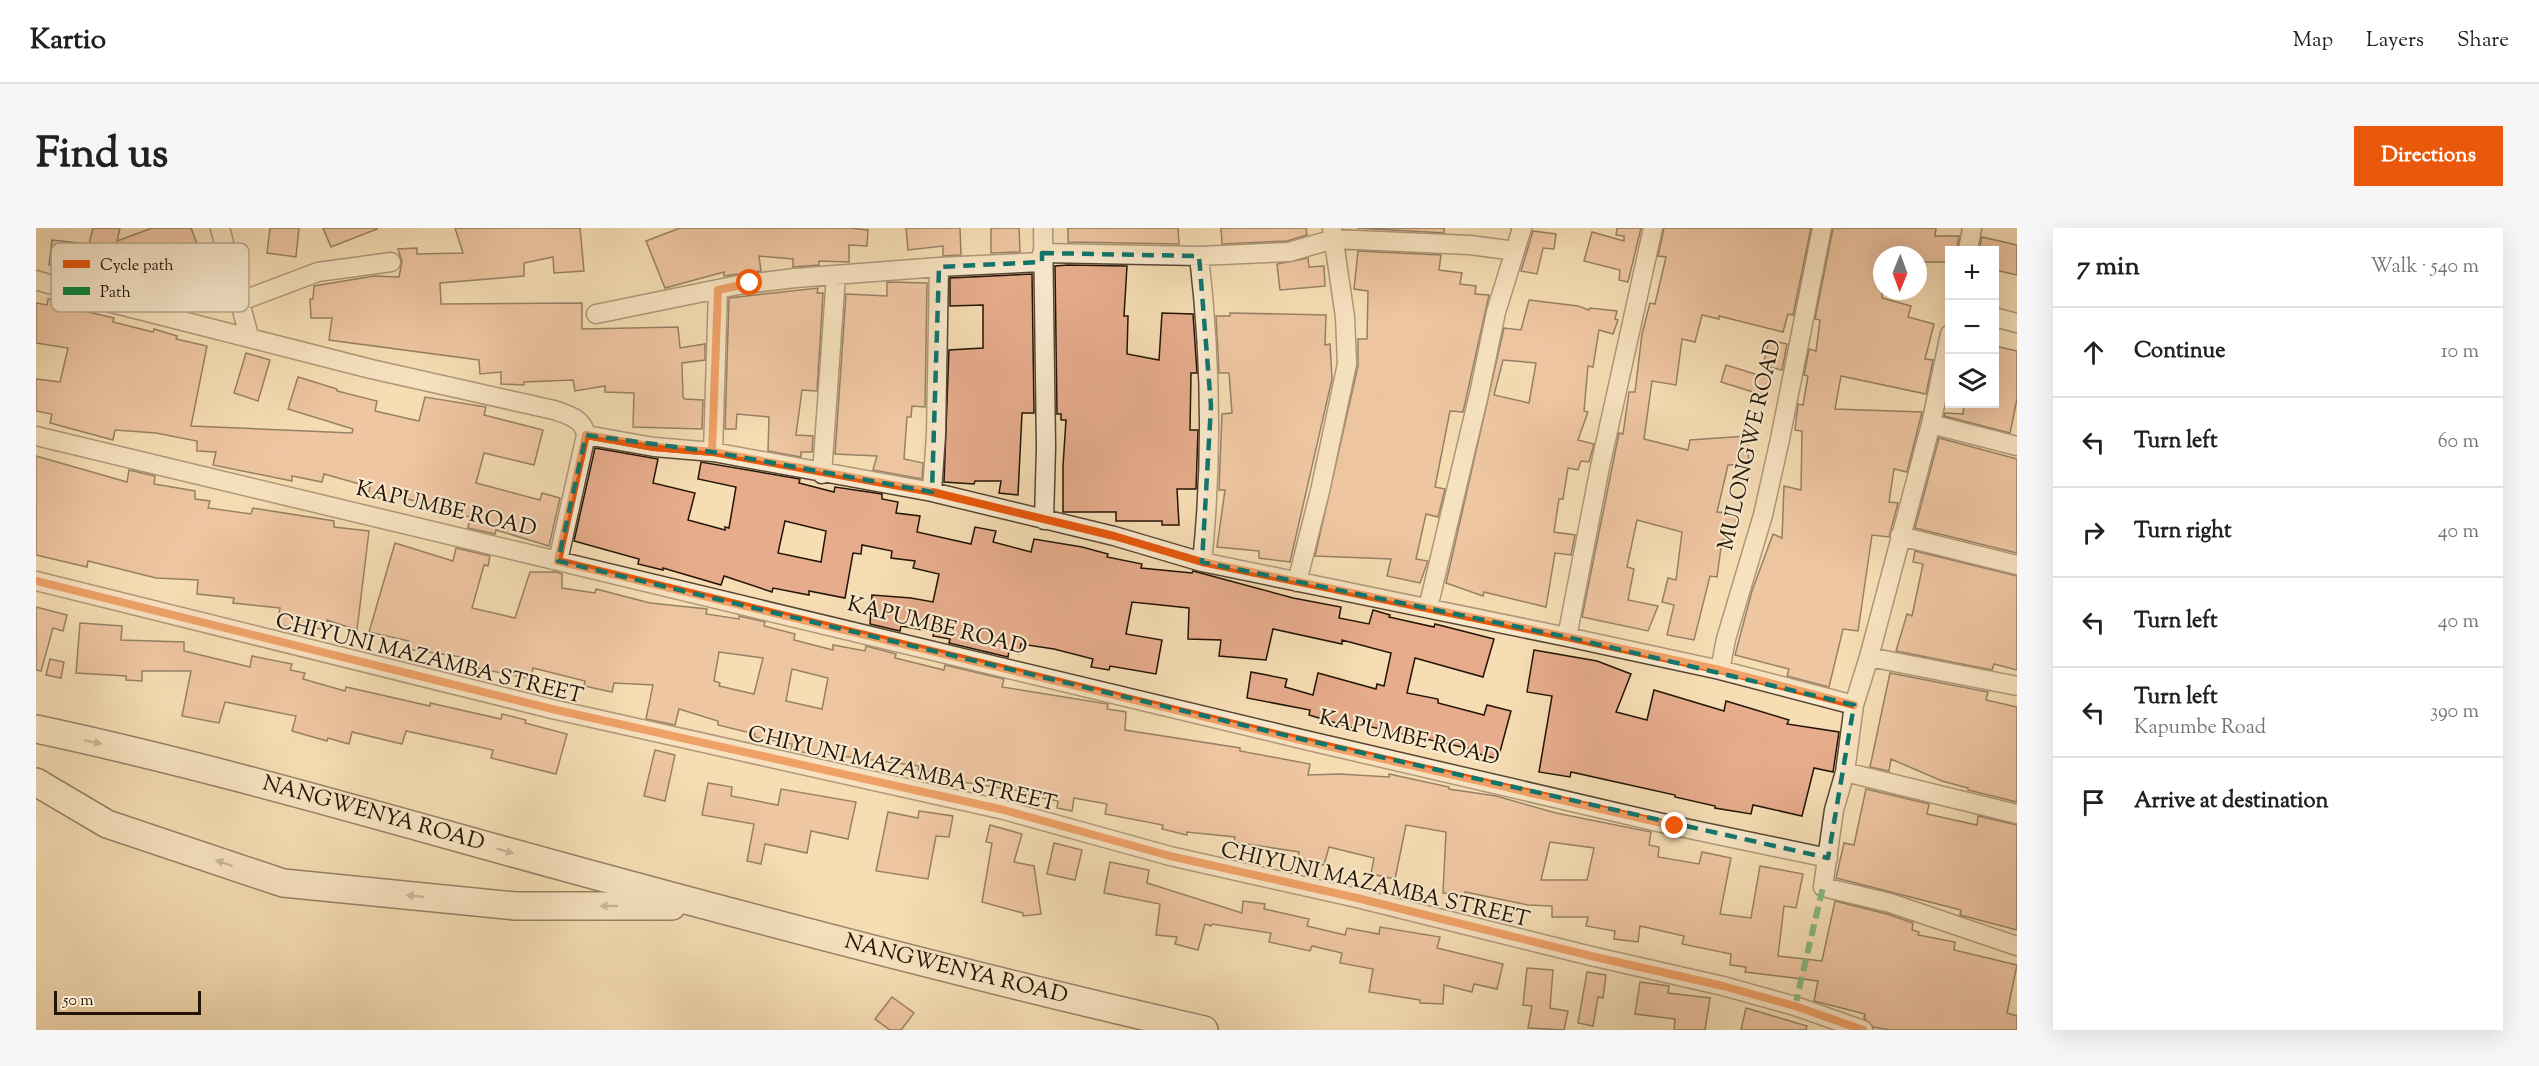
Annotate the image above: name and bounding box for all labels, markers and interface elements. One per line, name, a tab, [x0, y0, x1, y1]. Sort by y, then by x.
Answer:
text: Kartio	[30, 21, 106, 61]
text: Map	[2293, 26, 2333, 56]
text: Layers	[2366, 26, 2424, 56]
text: Share	[2457, 26, 2509, 56]
text: Find us	[36, 126, 168, 186]
button: Directions	[2354, 126, 2503, 186]
legend	[51, 243, 249, 312]
north arrow	[1873, 246, 1927, 300]
map controls	[1945, 246, 1999, 408]
button: +	[1945, 246, 1999, 300]
text: 7 min	[2077, 249, 2140, 286]
text: Walk · 540 m	[2370, 253, 2479, 282]
text: Cycle path	[100, 255, 174, 278]
route start	[736, 269, 762, 295]
text: Path	[100, 282, 131, 305]
button: −	[1945, 300, 1999, 354]
street label: MULONGWE ROAD	[1711, 336, 1791, 554]
icon: ahead	[2077, 336, 2110, 369]
text: Continue	[2134, 336, 2225, 368]
text: 10 m	[2441, 338, 2479, 367]
button: layers	[1945, 354, 1999, 408]
icon: left	[2077, 426, 2110, 459]
text: Turn left	[2134, 426, 2217, 458]
text: 60 m	[2438, 428, 2479, 457]
street label: KAPUMBE ROAD	[353, 474, 539, 546]
icon: right	[2077, 516, 2110, 549]
text: Turn right	[2134, 516, 2231, 548]
text: 40 m	[2438, 518, 2479, 547]
street label: KAPUMBE ROAD	[844, 589, 1030, 665]
street label: CHIYUNI MAZAMBA STREET	[272, 606, 587, 714]
icon: left	[2077, 606, 2110, 639]
text: Turn left	[2134, 606, 2217, 638]
text: 40 m	[2438, 608, 2479, 637]
text: Turn left	[2134, 682, 2217, 714]
icon: left	[2077, 696, 2110, 729]
text: 390 m	[2430, 698, 2479, 727]
street label: KAPUMBE ROAD	[1316, 703, 1502, 775]
text: Kapumbe Road	[2134, 714, 2266, 743]
street label: CHIYUNI MAZAMBA STREET	[744, 719, 1060, 821]
one-way arrow	[84, 737, 102, 747]
street label: NANGWENYA ROAD	[259, 769, 488, 860]
icon: arrive	[2077, 786, 2110, 819]
text: Arrive at destination	[2134, 786, 2329, 818]
route end	[1661, 812, 1687, 838]
street label: CHIYUNI MAZAMBA STREET	[1217, 835, 1533, 937]
one-way arrow	[496, 846, 514, 856]
one-way arrow	[214, 858, 232, 868]
one-way arrow	[405, 891, 424, 901]
one-way arrow	[600, 901, 619, 911]
street label: NANGWENYA ROAD	[841, 927, 1071, 1013]
scale bar	[54, 988, 201, 1016]
text: 50 m	[63, 990, 94, 1013]

